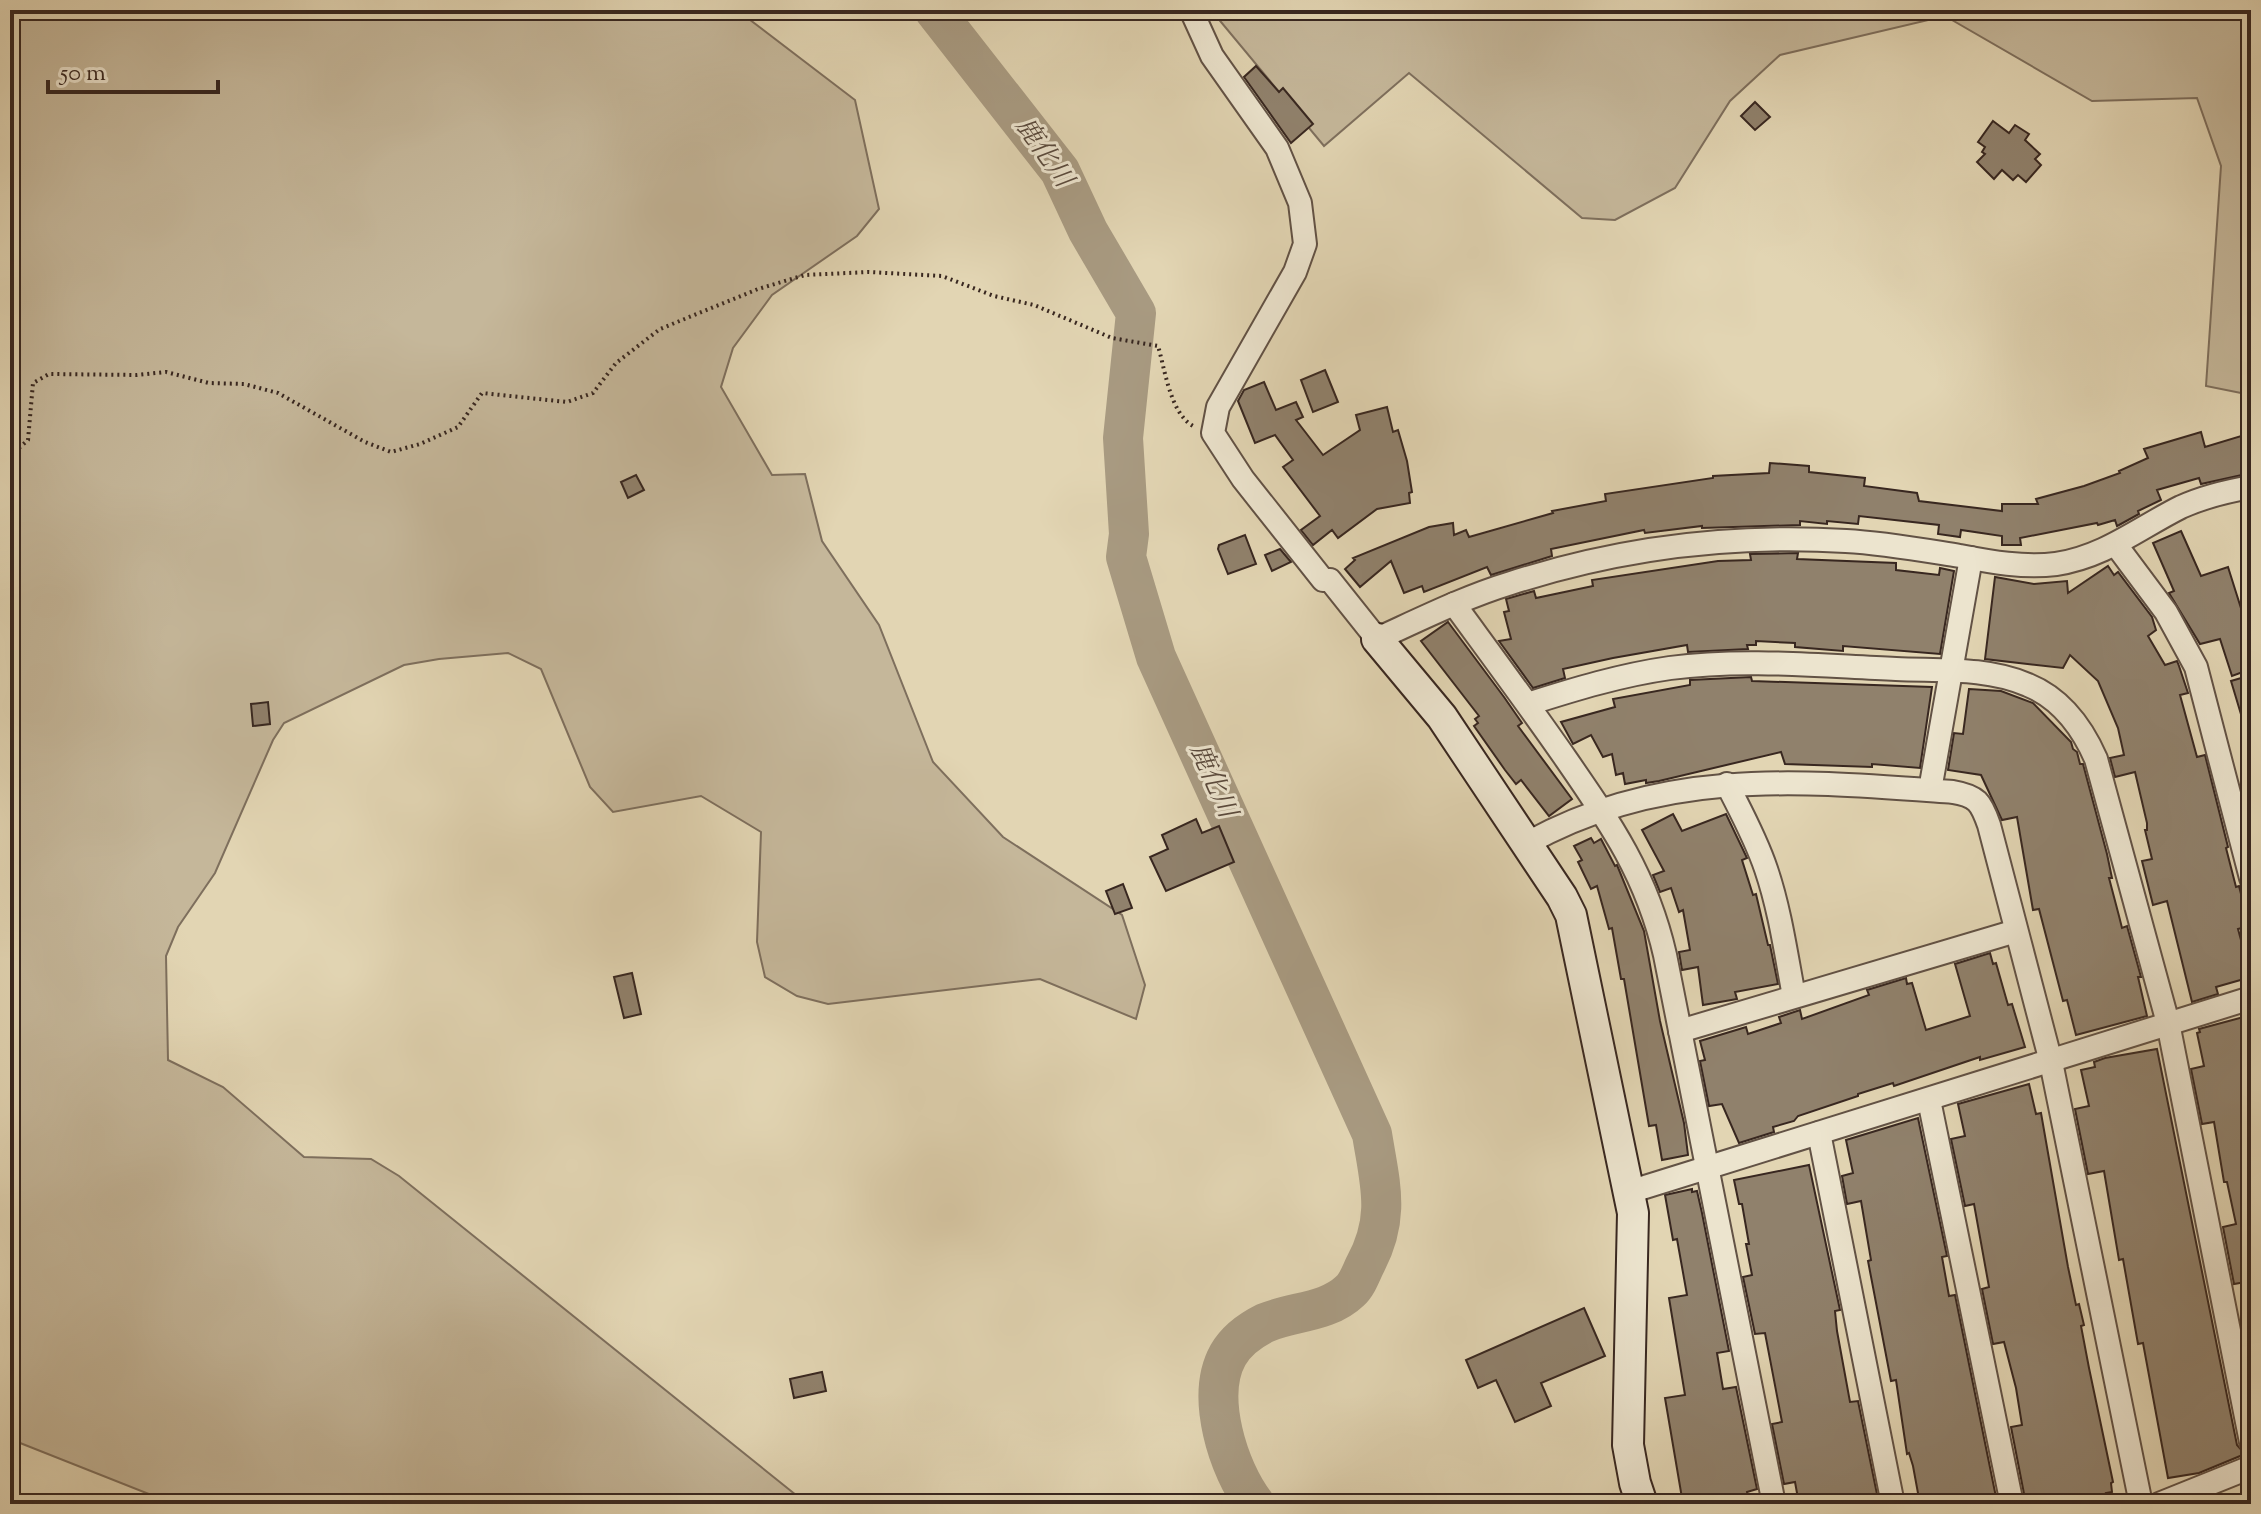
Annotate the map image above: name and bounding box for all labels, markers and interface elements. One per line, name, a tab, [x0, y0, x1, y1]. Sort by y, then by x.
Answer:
scale bar	[48, 44, 218, 94]
text: 50 m	[58, 57, 106, 91]
water label: 鹿化川	[1005, 110, 1082, 198]
water label: 鹿化川	[1179, 738, 1246, 827]

